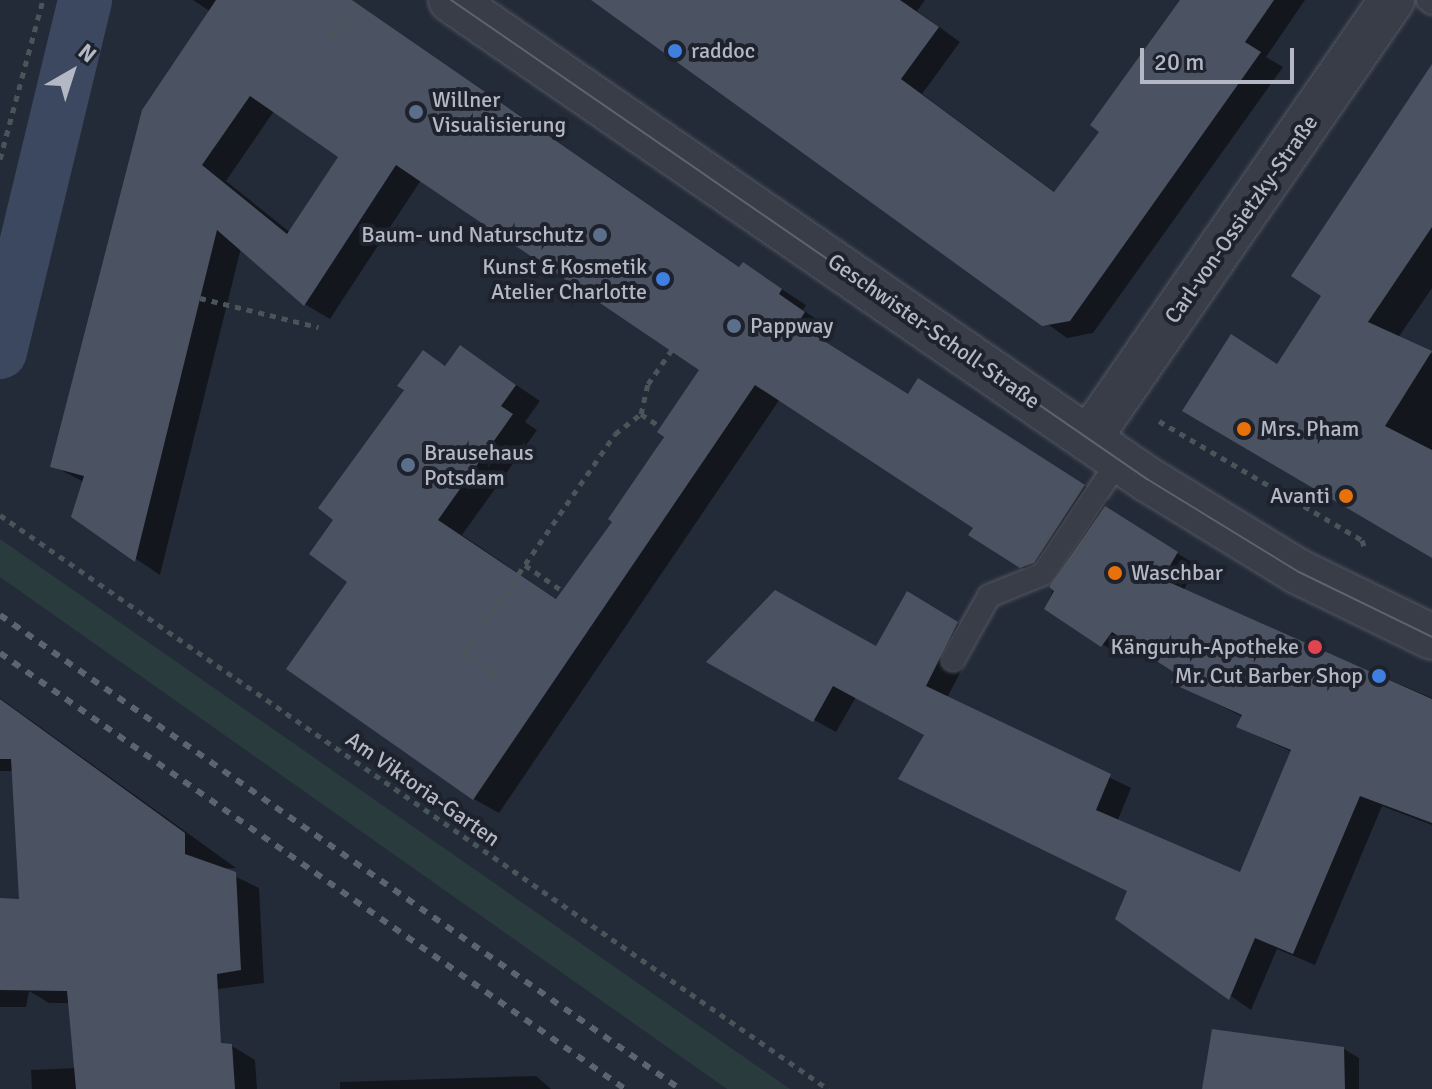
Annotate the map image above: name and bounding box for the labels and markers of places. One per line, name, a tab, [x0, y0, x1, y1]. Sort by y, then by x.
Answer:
place label: raddoc	[691, 38, 755, 64]
marker: raddoc	[666, 42, 684, 60]
place label: Willner Visualisierung	[432, 86, 566, 138]
marker: Willner Visualisierung	[407, 103, 425, 121]
place label: Baum- und Naturschutz	[361, 222, 584, 248]
marker: Baum- und Naturschutz	[591, 226, 609, 244]
place label: Kunst & Kosmetik Atelier Charlotte	[482, 253, 647, 304]
marker: Kunst & Kosmetik Atelier Charlotte	[654, 270, 672, 288]
place label: Pappway	[750, 313, 833, 339]
marker: Pappway	[725, 317, 743, 335]
place label: Mrs. Pham	[1260, 416, 1359, 442]
marker: Mrs. Pham	[1235, 420, 1253, 438]
place label: Brausehaus Potsdam	[424, 439, 534, 490]
marker: Brausehaus Potsdam	[399, 456, 417, 474]
place label: Avanti	[1270, 483, 1330, 509]
marker: Avanti	[1337, 487, 1355, 505]
place label: Waschbar	[1131, 560, 1223, 586]
marker: Waschbar	[1106, 564, 1124, 582]
place label: Känguruh-Apotheke	[1111, 634, 1299, 660]
marker: Känguruh-Apotheke	[1306, 638, 1324, 656]
place label: Mr. Cut Barber Shop	[1175, 663, 1363, 689]
marker: Mr. Cut Barber Shop	[1370, 667, 1388, 685]

